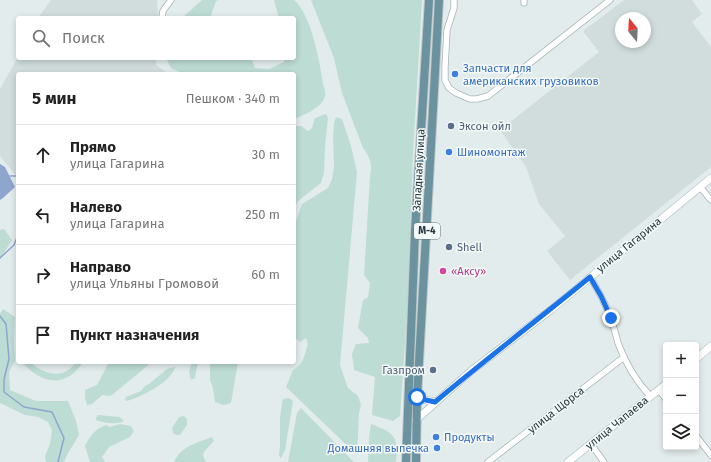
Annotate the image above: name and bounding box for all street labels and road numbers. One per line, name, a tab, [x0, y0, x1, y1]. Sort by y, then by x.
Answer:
street label: Западная улица	[410, 128, 428, 212]
street label: улица Гагарина	[594, 215, 664, 275]
road number: М-4	[414, 223, 440, 239]
street label: улица Щорса	[525, 384, 587, 436]
street label: улица Чапаева	[583, 394, 651, 452]

